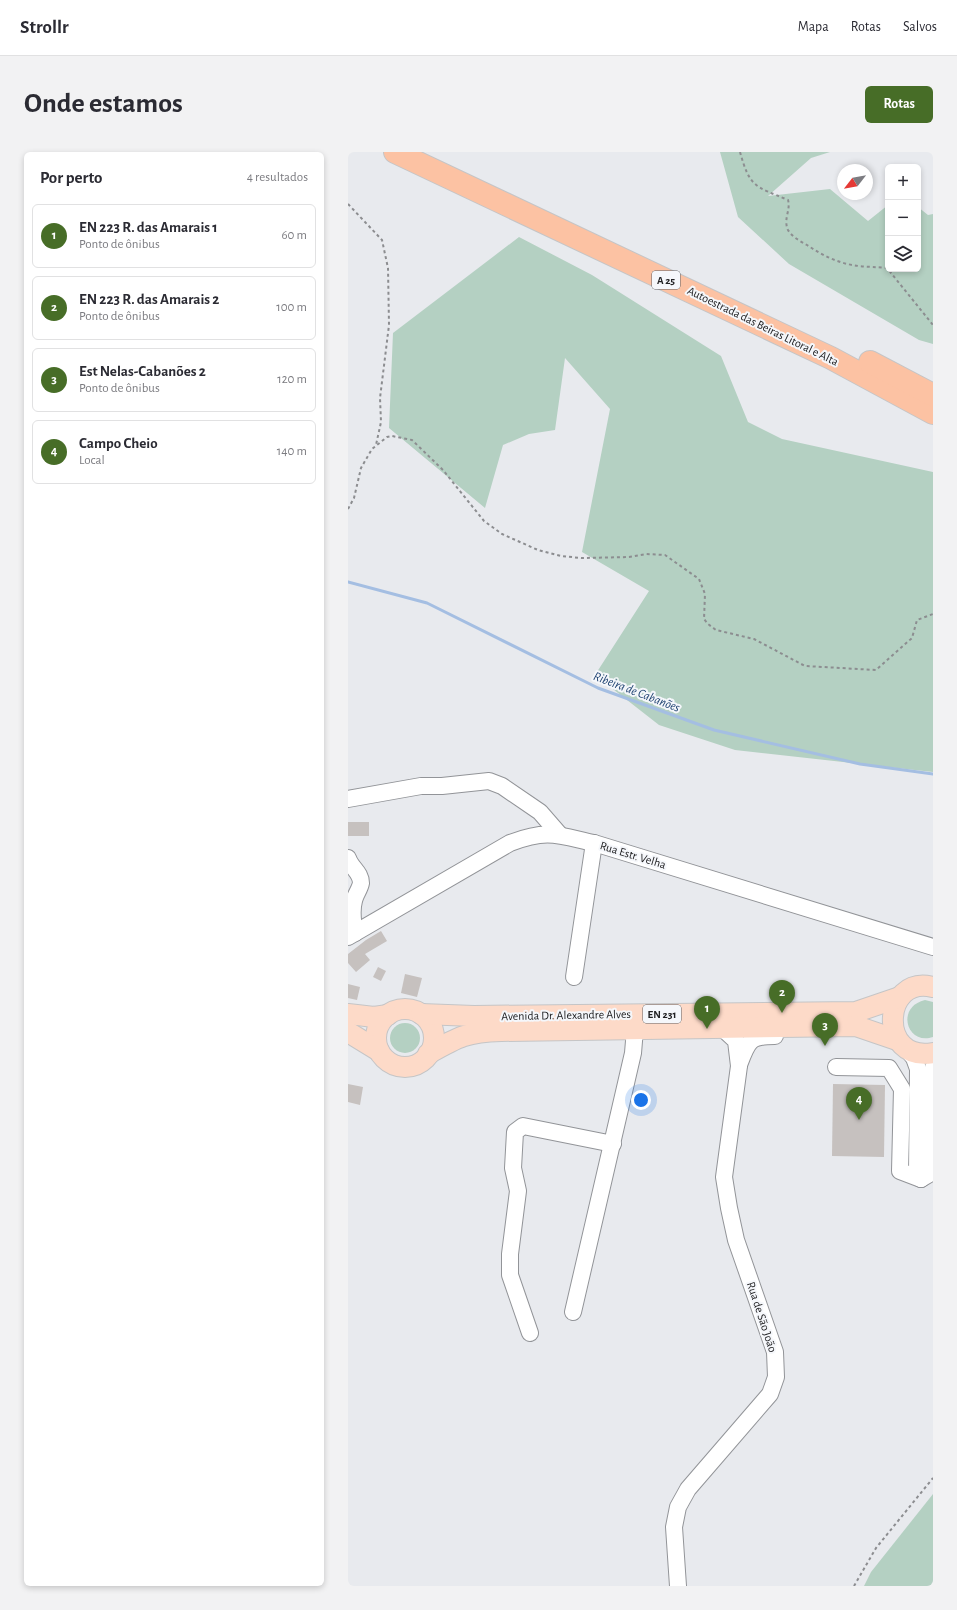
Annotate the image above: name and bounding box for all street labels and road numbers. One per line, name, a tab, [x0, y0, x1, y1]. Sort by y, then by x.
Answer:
road number: A 25	[652, 271, 680, 289]
street label: Autoestrada das Beiras Litoral e Alta	[686, 284, 841, 368]
street label: Rua Estr. Velha	[599, 839, 668, 871]
road number: EN 231	[643, 1005, 681, 1023]
street label: Avenida Dr. Alexandre Alves	[501, 1008, 631, 1022]
street label: Rua de São João	[745, 1280, 779, 1354]

